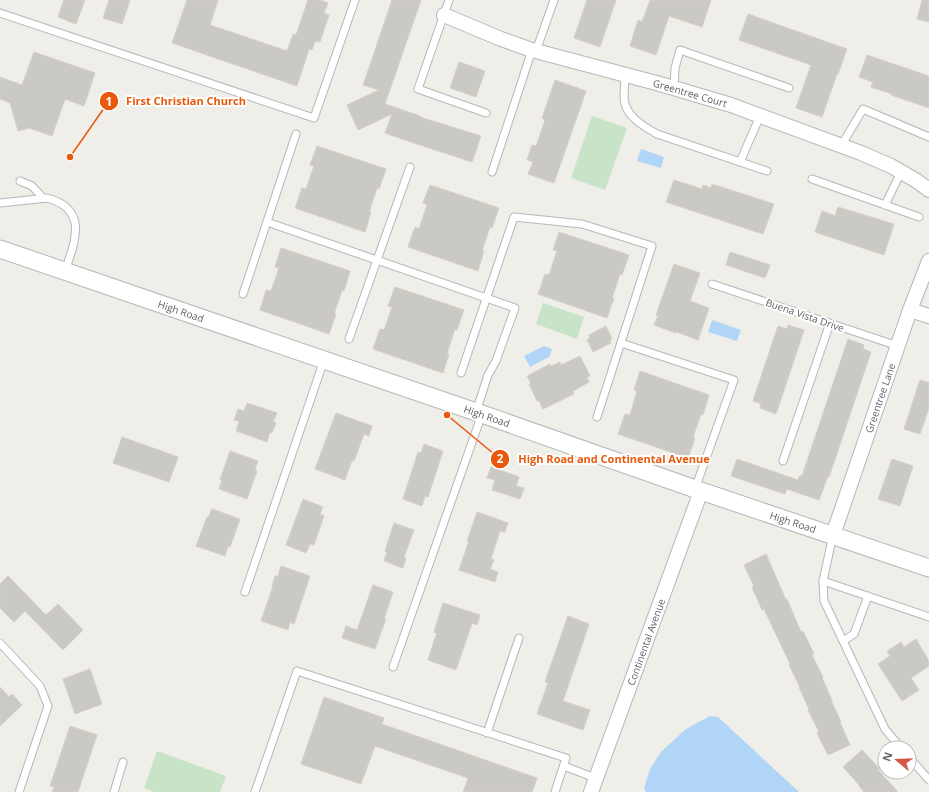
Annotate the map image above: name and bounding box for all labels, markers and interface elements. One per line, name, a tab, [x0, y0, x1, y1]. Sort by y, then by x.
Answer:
street label: Greentree Court	[651, 76, 729, 110]
callout: First Christian Church	[99, 90, 254, 113]
text: 1	[106, 93, 112, 110]
text: First Christian Church	[126, 93, 246, 108]
street label: Buena Vista Drive	[764, 295, 846, 335]
street label: High Road	[156, 297, 206, 325]
street label: Greentree Lane	[862, 361, 899, 435]
street label: High Road	[462, 402, 512, 430]
callout: High Road and Continental Avenue	[490, 448, 717, 471]
text: 2	[497, 450, 504, 467]
text: High Road and Continental Avenue	[518, 451, 710, 466]
street label: High Road	[768, 508, 818, 536]
street label: Continental Avenue	[624, 596, 668, 687]
north arrow	[877, 740, 917, 780]
text: N	[879, 750, 896, 763]

